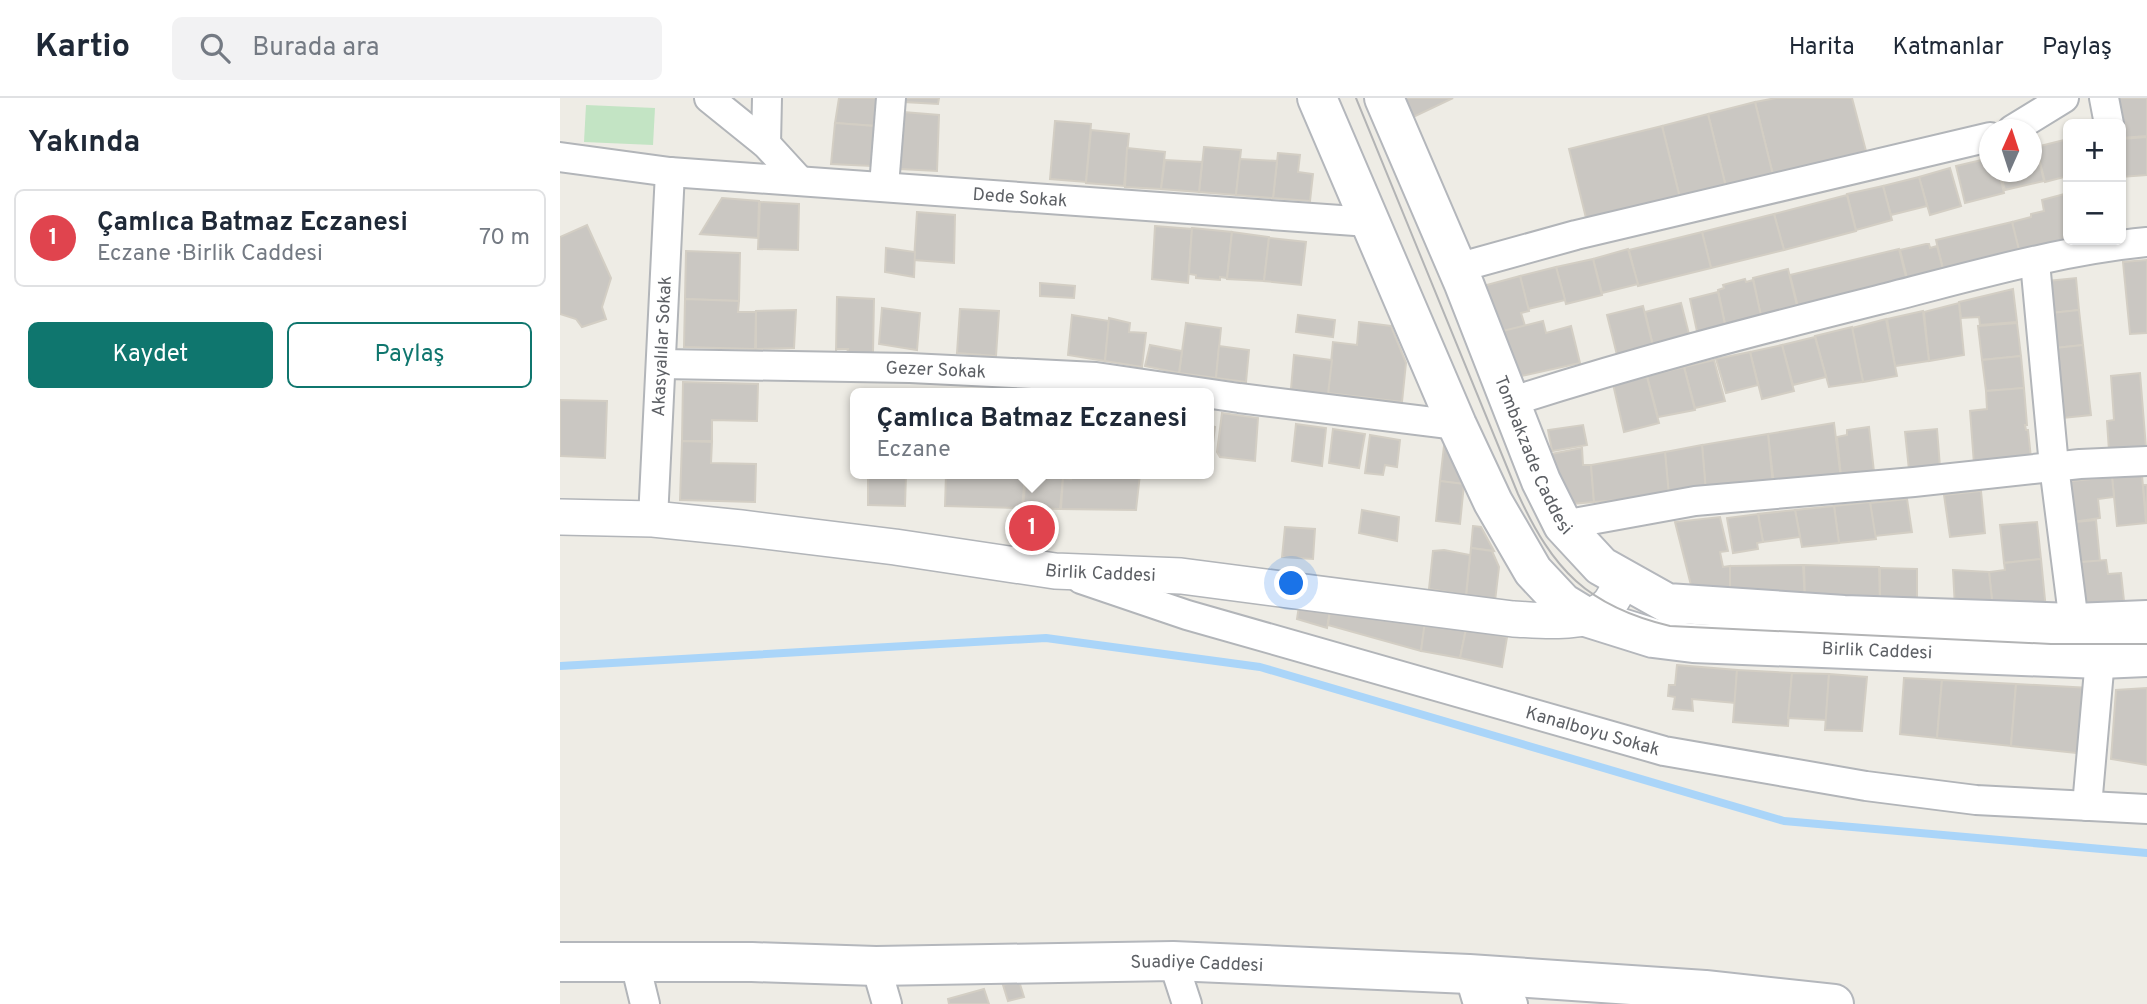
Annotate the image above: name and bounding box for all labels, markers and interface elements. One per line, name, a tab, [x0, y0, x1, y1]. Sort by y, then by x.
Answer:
search box	[172, 17, 662, 80]
text: Kartio	[35, 27, 130, 69]
icon: search	[196, 29, 234, 67]
text: Burada ara	[252, 32, 380, 65]
text: Harita	[1789, 33, 1855, 63]
text: Katmanlar	[1893, 33, 2004, 63]
text: Paylaş	[2042, 33, 2112, 63]
north arrow	[1979, 119, 2042, 182]
map controls	[2063, 119, 2126, 245]
button: +	[2063, 119, 2126, 182]
text: Yakında	[28, 125, 140, 162]
button: −	[2063, 182, 2126, 245]
street label: Dede Sokak	[972, 184, 1068, 213]
text: Çamlıca Batmaz Eczanesi	[97, 207, 408, 240]
text: 1	[48, 224, 58, 253]
text: 70 m	[479, 224, 530, 253]
text: Eczane · Birlik Caddesi	[97, 240, 323, 269]
street label: Akasyalılar Sokak	[648, 275, 678, 417]
button: Kaydet	[28, 322, 273, 388]
button: Paylaş	[287, 322, 532, 388]
street label: Gezer Sokak	[885, 358, 987, 385]
street label: Tombakzade Caddesi	[1488, 373, 1577, 541]
popup	[850, 388, 1214, 479]
text: Çamlıca Batmaz Eczanesi	[877, 403, 1187, 436]
text: Eczane	[877, 436, 951, 465]
pin: 1	[1009, 502, 1055, 554]
street label: Birlik Caddesi	[1043, 560, 1156, 588]
your location	[1274, 566, 1308, 600]
street label: Birlik Caddesi	[1821, 638, 1933, 665]
street label: Kanalboyu Sokak	[1523, 702, 1662, 762]
street label: Suadiye Caddesi	[1130, 951, 1264, 978]

